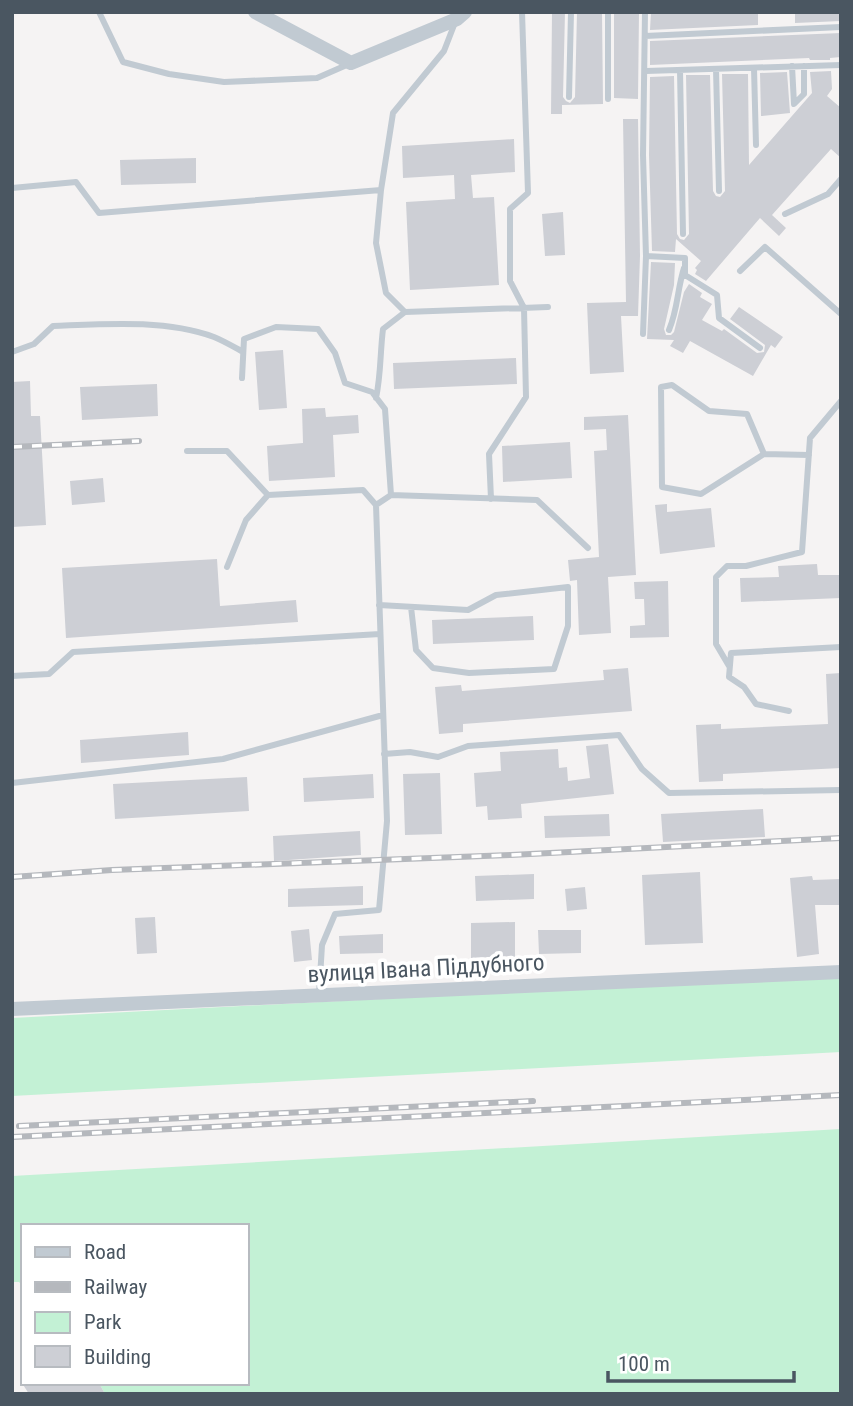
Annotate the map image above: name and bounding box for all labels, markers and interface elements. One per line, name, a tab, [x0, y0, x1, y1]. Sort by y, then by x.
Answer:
street label: вулиця Івана Піддубного	[307, 949, 545, 988]
legend	[21, 1224, 248, 1385]
text: Road	[84, 1240, 126, 1264]
text: Railway	[84, 1275, 147, 1299]
text: Park	[84, 1310, 122, 1334]
scale bar	[608, 1340, 794, 1384]
text: Building	[84, 1345, 151, 1369]
text: 100 m	[618, 1352, 670, 1376]

